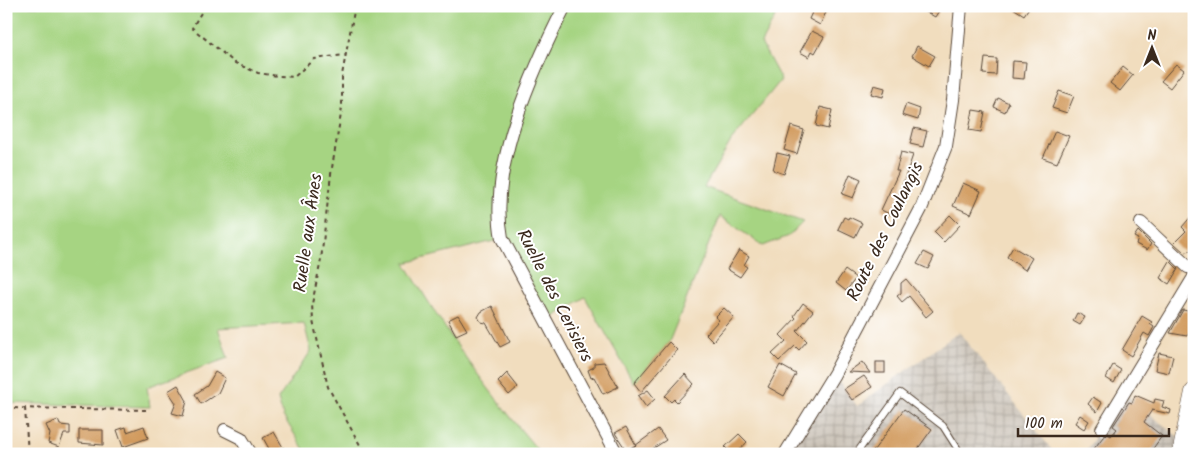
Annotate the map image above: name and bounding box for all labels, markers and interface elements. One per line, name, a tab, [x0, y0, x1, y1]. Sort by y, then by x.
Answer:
north arrow	[1128, 22, 1178, 72]
text: N	[1148, 25, 1157, 47]
street label: Route des Coulangis	[840, 157, 933, 307]
street label: Ruelle aux Ânes	[286, 171, 332, 294]
street label: Ruelle des Cerisiers	[508, 224, 600, 368]
scale bar	[1018, 405, 1169, 437]
text: 100 m	[1025, 412, 1063, 436]

